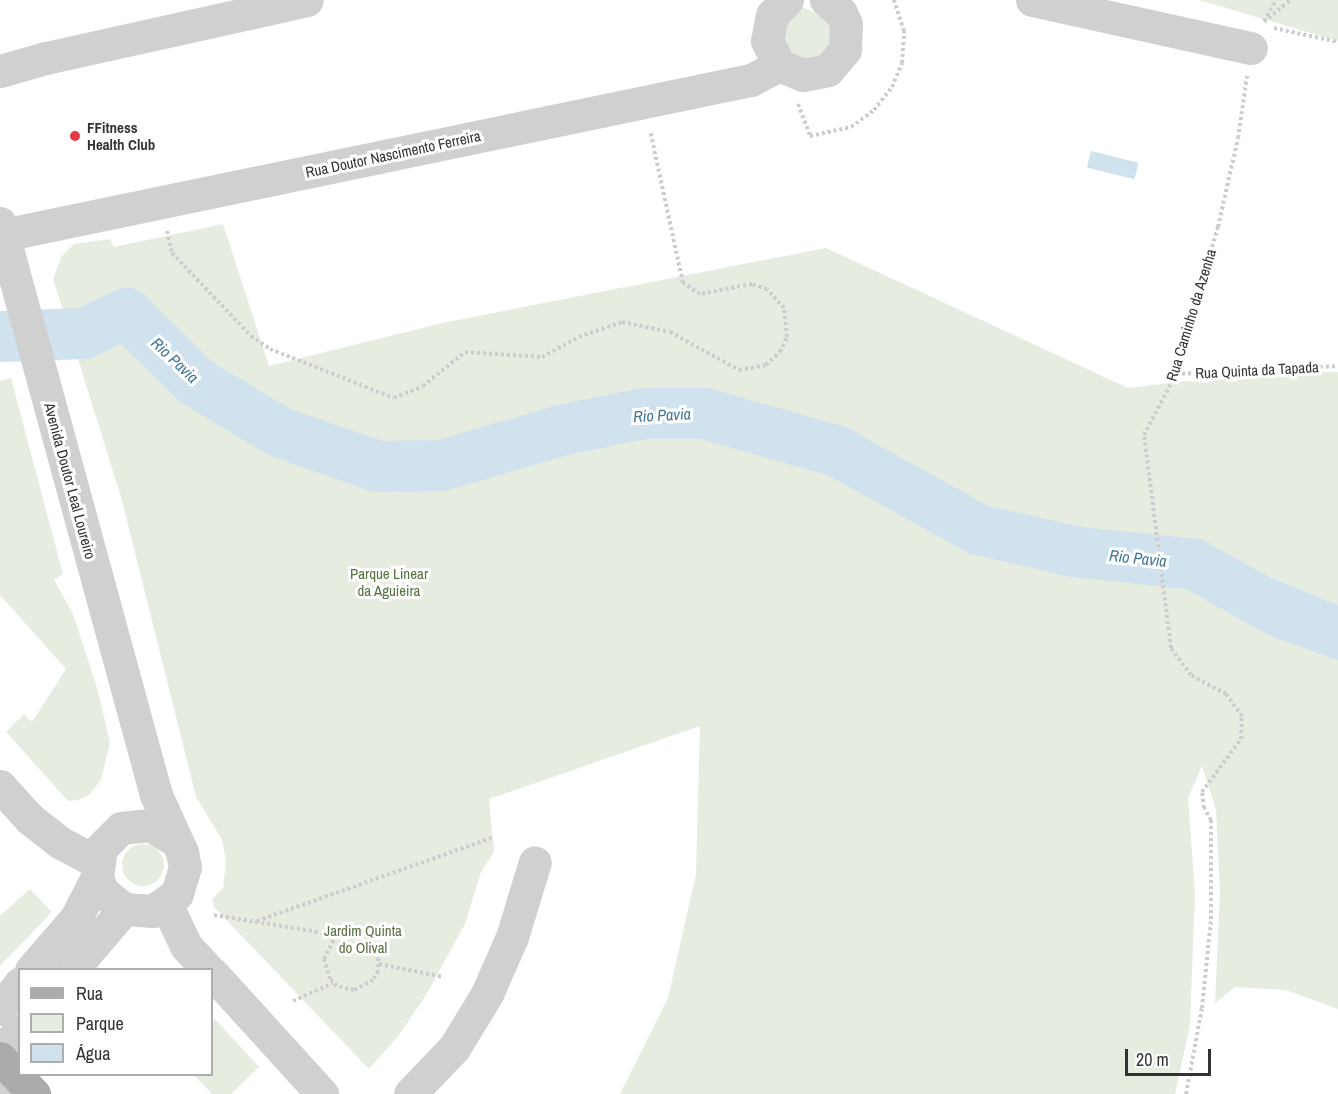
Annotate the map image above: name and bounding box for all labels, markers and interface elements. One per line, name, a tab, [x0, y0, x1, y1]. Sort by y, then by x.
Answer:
place label: FFitness Health Club	[87, 118, 155, 153]
street label: Rua Doutor Nascimento Ferreira	[304, 127, 482, 181]
marker: FFitness Health Club	[68, 129, 82, 143]
street label: Rua Caminho da Azenha	[1162, 246, 1220, 384]
water label: Rio Pavia	[147, 333, 203, 387]
street label: Rua Quinta da Tapada	[1195, 358, 1319, 382]
street label: Avenida Doutor Leal Loureiro	[40, 401, 100, 561]
water label: Rio Pavia	[633, 404, 691, 426]
water label: Rio Pavia	[1108, 545, 1168, 571]
park label: Parque Linear da Aguieira	[350, 564, 428, 599]
park label: Jardim Quinta do Olival	[324, 921, 402, 956]
legend	[18, 968, 213, 1076]
text: Rua	[76, 981, 103, 1006]
text: Parque	[76, 1011, 124, 1036]
scale bar	[1128, 1037, 1214, 1075]
text: Água	[76, 1041, 110, 1066]
text: 20 m	[1136, 1047, 1169, 1072]

